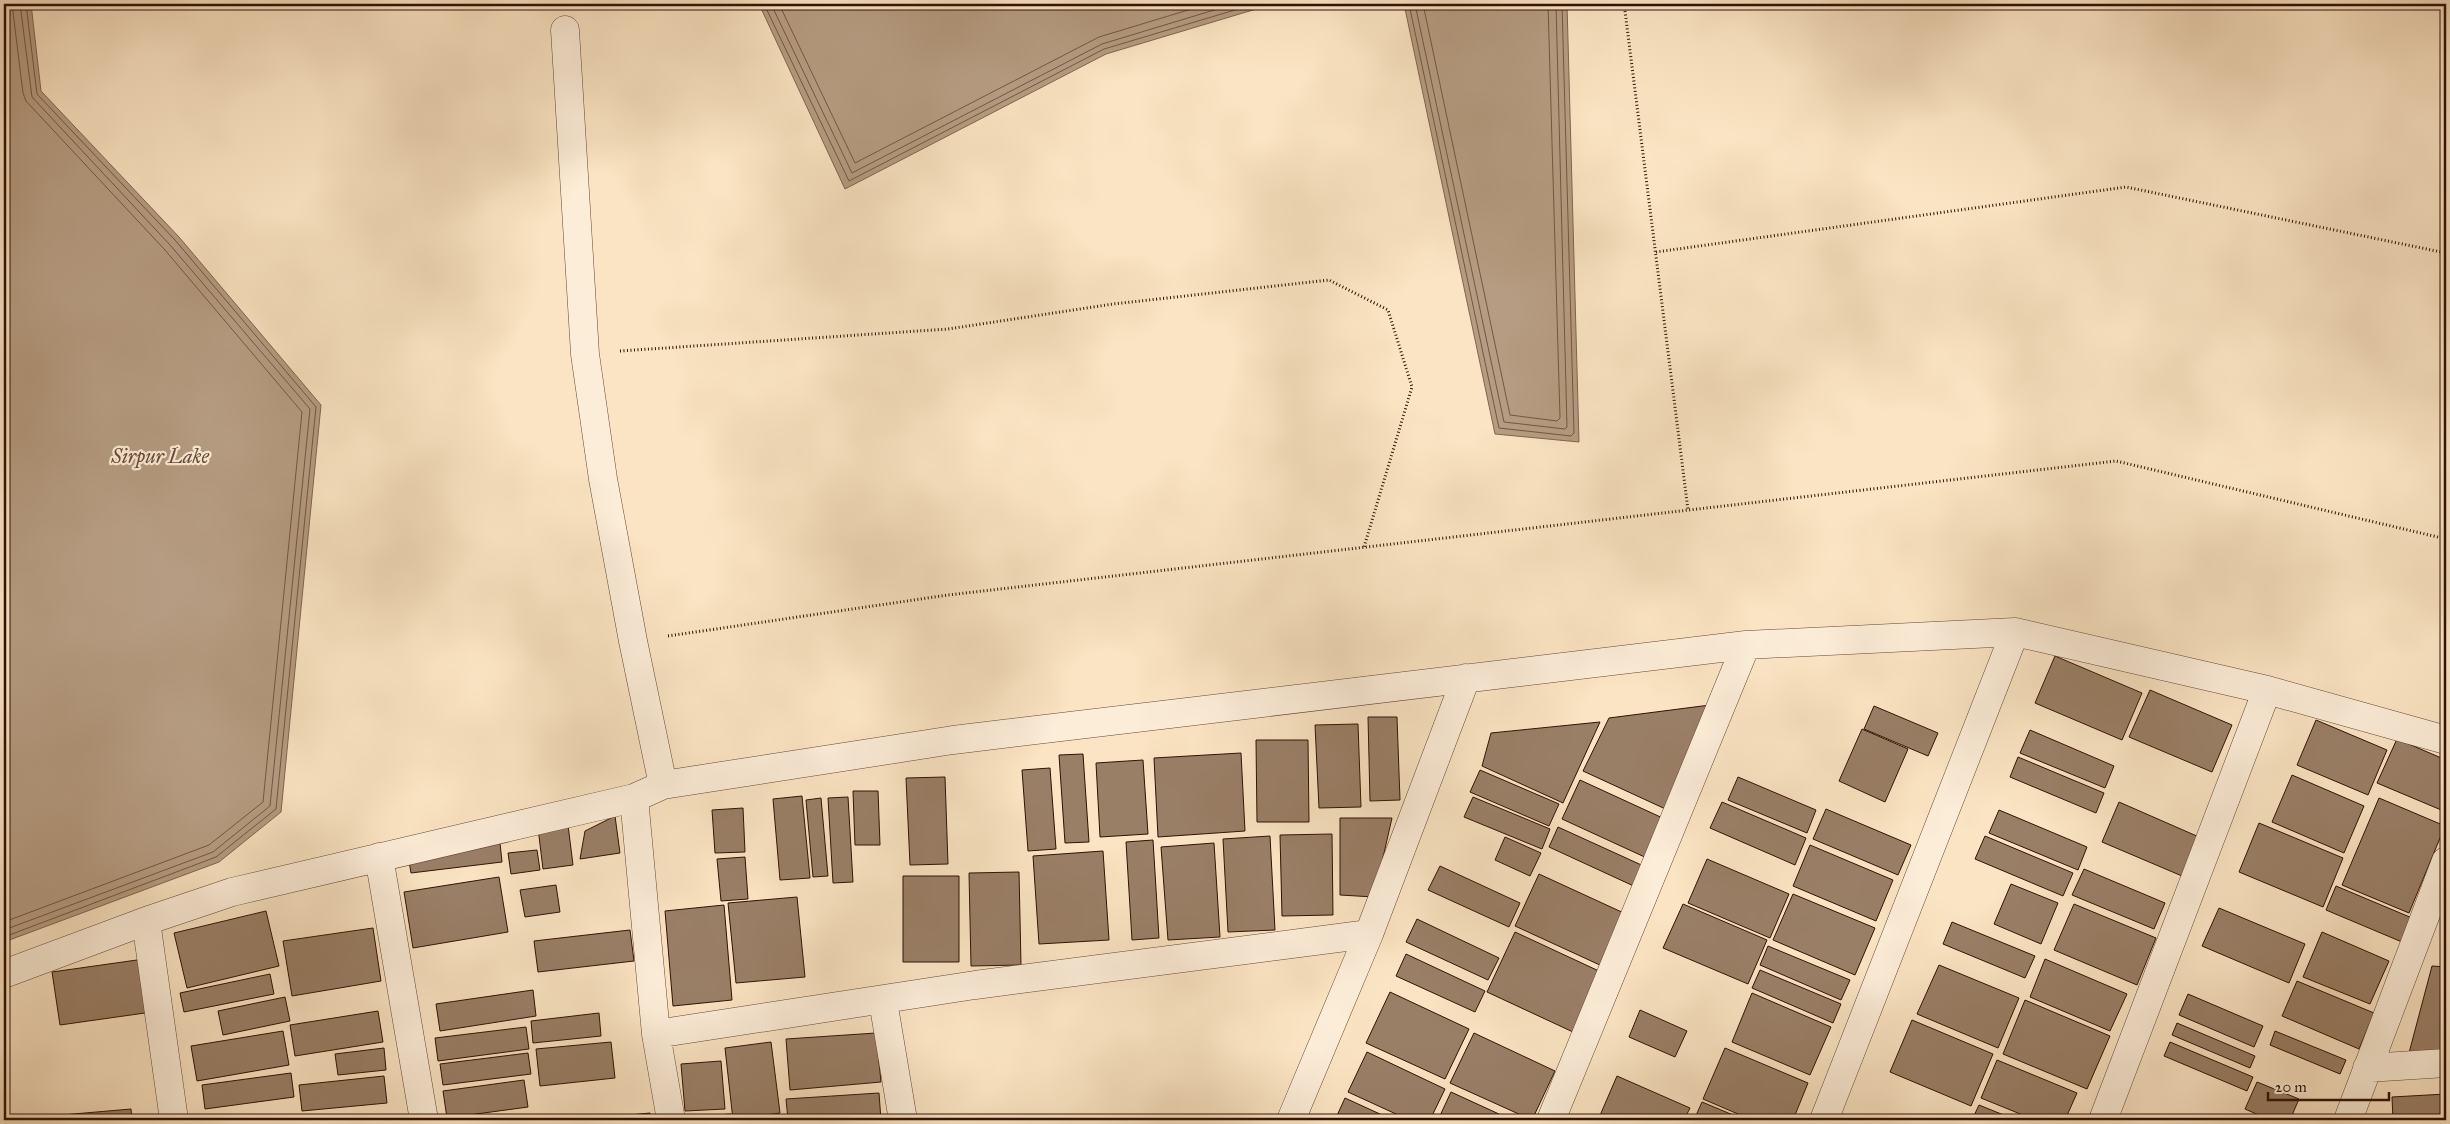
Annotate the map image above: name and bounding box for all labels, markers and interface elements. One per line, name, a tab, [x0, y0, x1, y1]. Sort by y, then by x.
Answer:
water label: Sirpur Lake	[110, 444, 209, 469]
scale bar	[2268, 1069, 2389, 1101]
text: 20 m	[2275, 1078, 2307, 1096]

